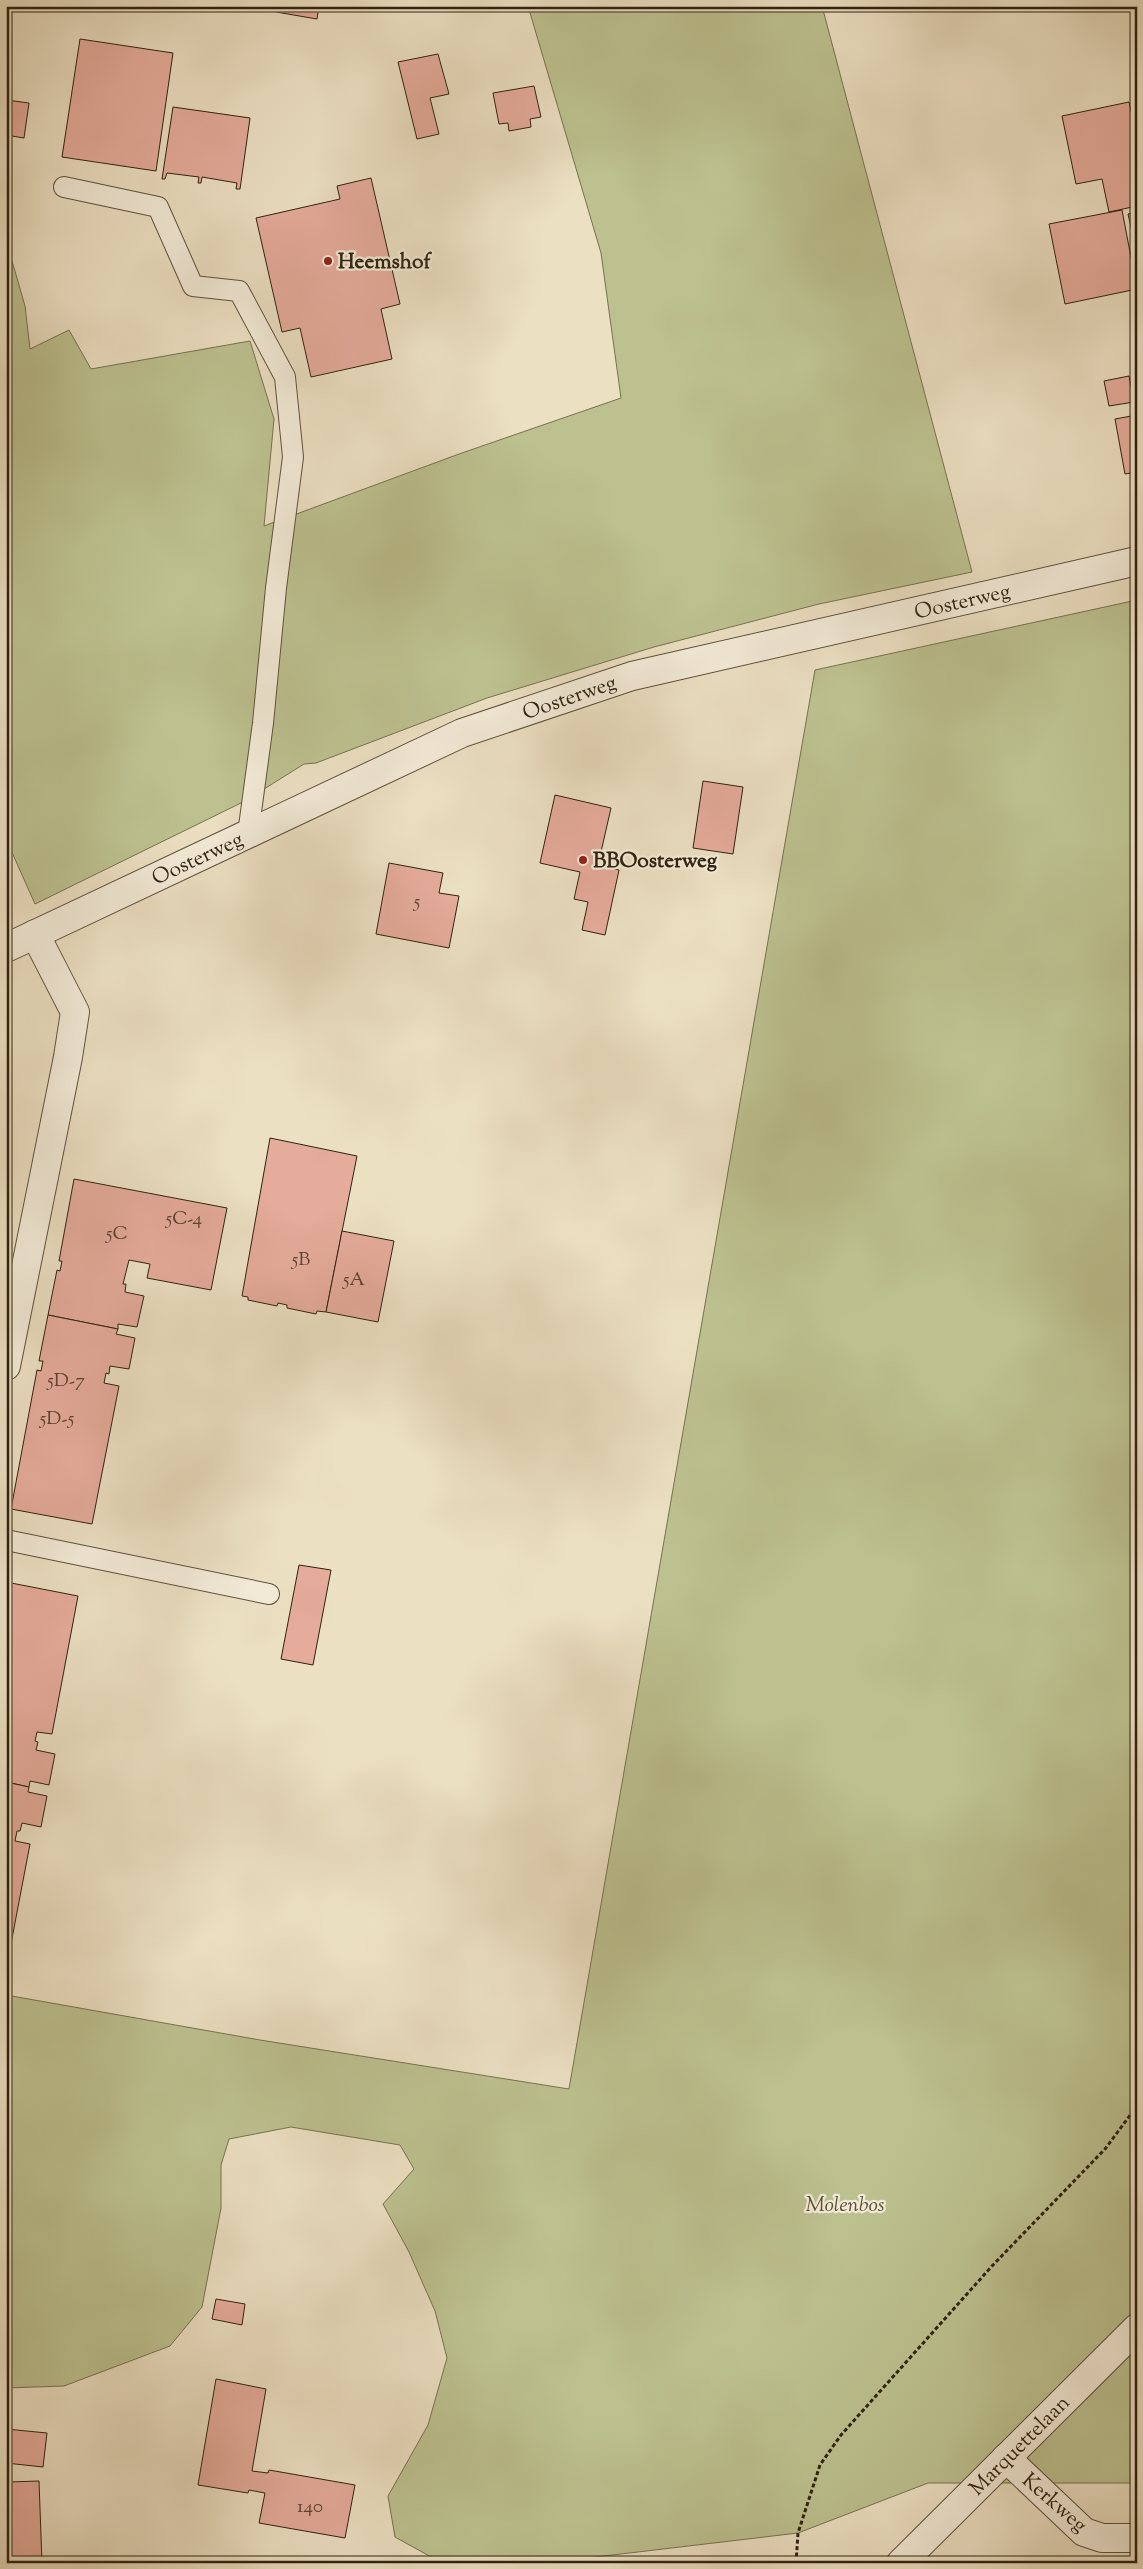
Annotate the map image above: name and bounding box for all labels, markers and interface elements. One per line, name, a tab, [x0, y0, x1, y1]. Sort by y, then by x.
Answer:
place label: Heemshof	[338, 248, 432, 278]
marker: Heemshof	[322, 255, 334, 267]
street label: Oosterweg	[912, 577, 1013, 629]
street label: Oosterweg	[519, 669, 621, 729]
street label: Oosterweg	[147, 826, 248, 894]
place label: BBOosterweg	[593, 847, 718, 877]
marker: BBOosterweg	[577, 854, 589, 866]
house number: 5	[413, 889, 421, 916]
house number: 5C-4	[165, 1206, 203, 1233]
house number: 5C	[105, 1221, 128, 1248]
house number: 5B	[291, 1247, 310, 1274]
house number: 5A	[342, 1267, 366, 1294]
house number: 5D-7	[46, 1368, 85, 1395]
house number: 5D-5	[39, 1406, 75, 1433]
park label: Molenbos	[805, 2191, 885, 2221]
street label: Marquettelaan	[963, 2389, 1078, 2504]
street label: Kerkweg	[1014, 2467, 1093, 2540]
house number: 140	[297, 2494, 323, 2521]

